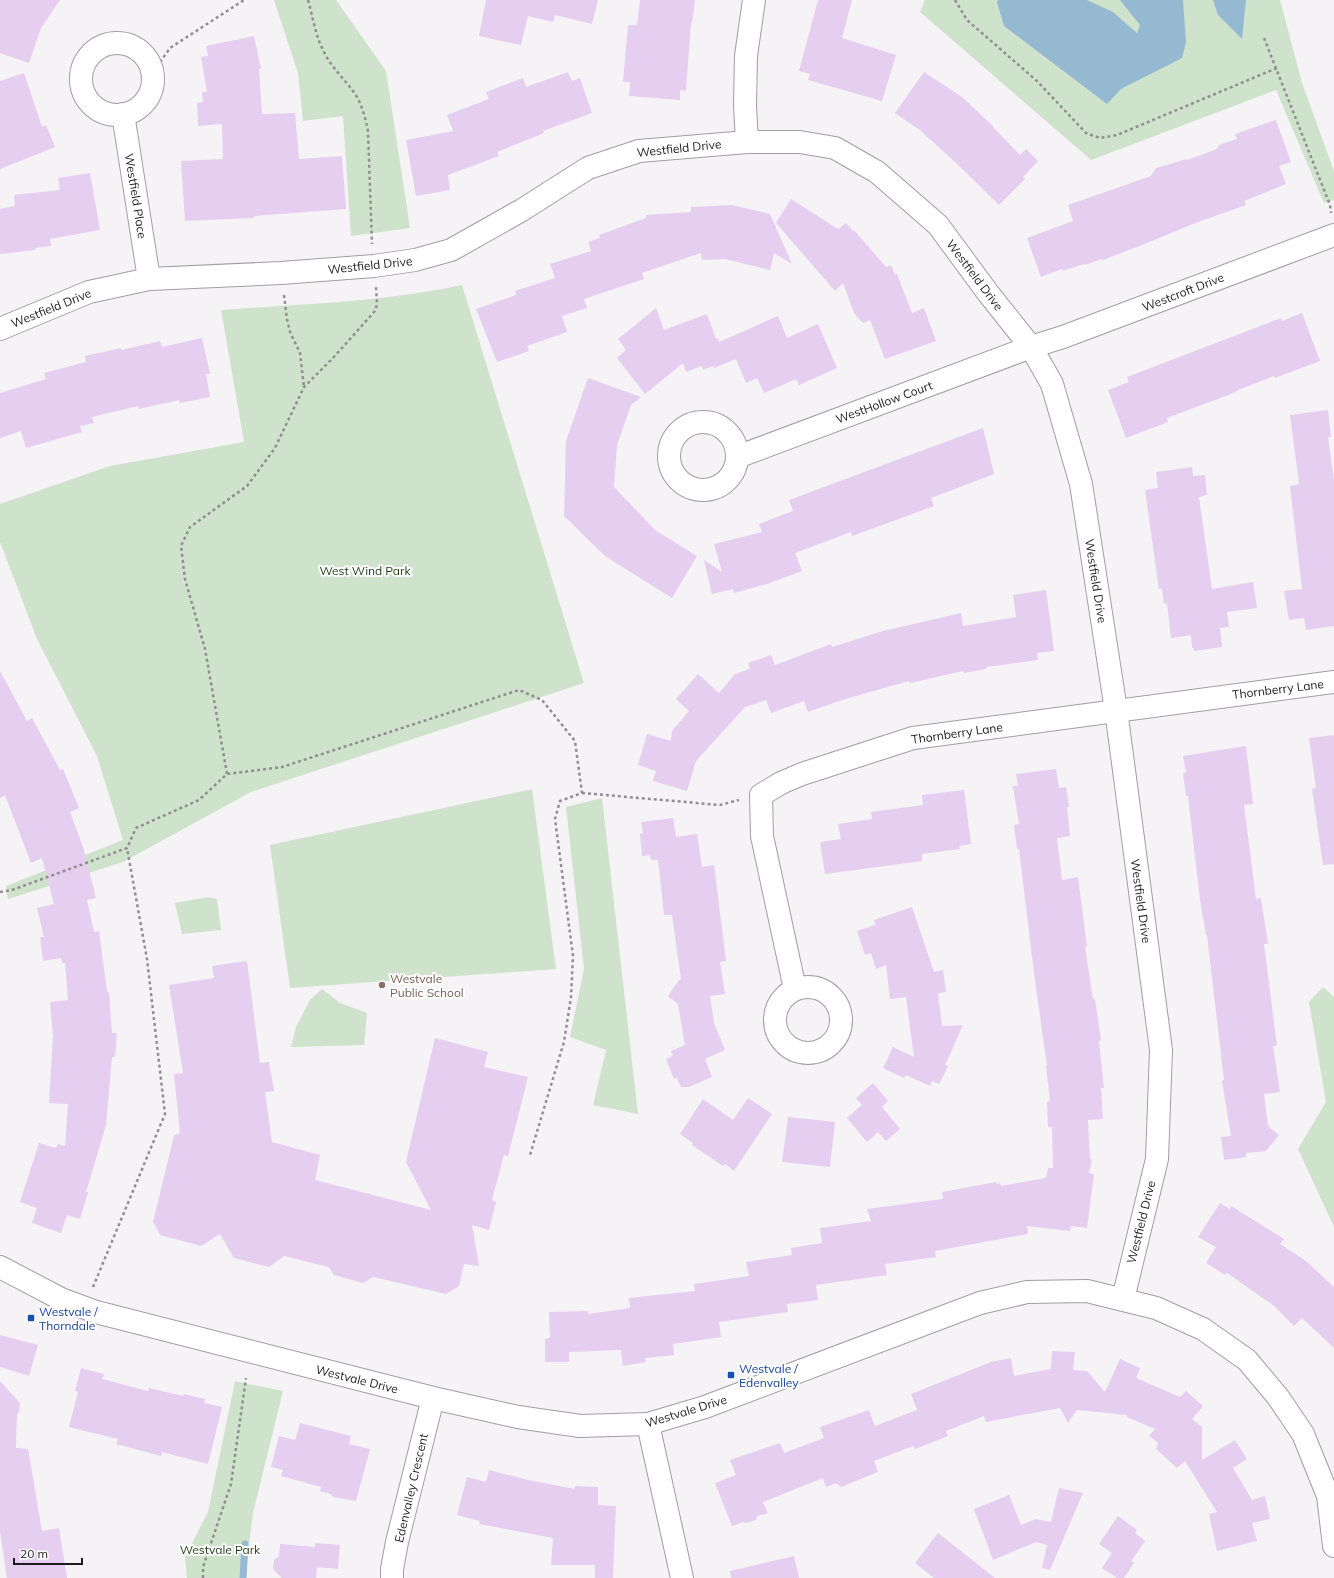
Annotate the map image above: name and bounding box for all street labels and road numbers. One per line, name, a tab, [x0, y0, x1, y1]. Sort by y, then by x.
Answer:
street label: Westfield Drive	[636, 136, 722, 160]
street label: Westfield Place	[122, 152, 150, 240]
street label: Westfield Drive	[943, 237, 1007, 313]
street label: Westfield Drive	[327, 253, 413, 277]
street label: Westcroft Drive	[1140, 270, 1226, 314]
street label: Westfield Drive	[9, 285, 93, 331]
street label: WestHollow Court	[834, 378, 934, 426]
street label: Westfield Drive	[1082, 538, 1110, 624]
street label: Thornberry Lane	[1231, 676, 1325, 702]
street label: Thornberry Lane	[910, 719, 1004, 747]
street label: Westfield Drive	[1128, 858, 1154, 944]
street label: Westfield Drive	[1123, 1179, 1159, 1265]
street label: Westvale Drive	[314, 1362, 400, 1396]
street label: Westvale Drive	[644, 1392, 728, 1430]
street label: Edenvalley Crescent	[391, 1432, 431, 1544]

